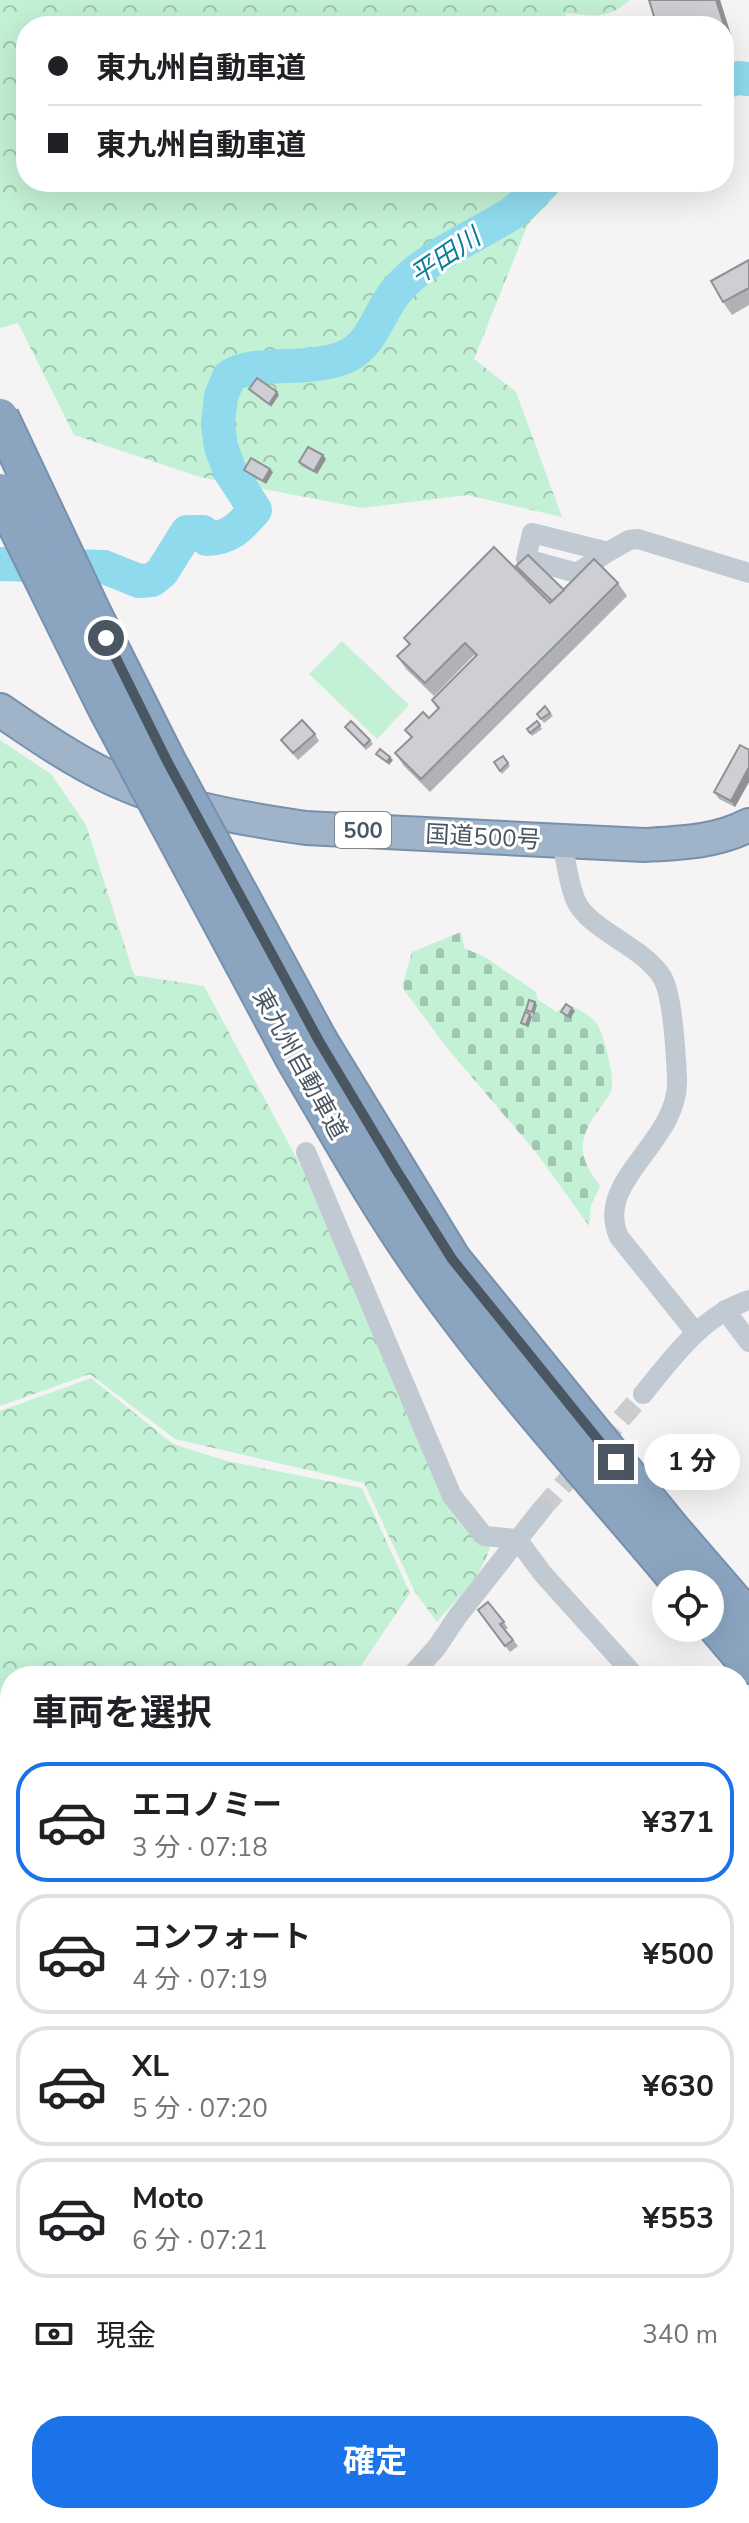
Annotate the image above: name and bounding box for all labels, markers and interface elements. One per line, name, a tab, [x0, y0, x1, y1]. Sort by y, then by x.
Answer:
text: 東九州自動車道	[96, 48, 306, 89]
text: 東九州自動車道	[96, 125, 306, 166]
water label: 平田川	[403, 218, 490, 293]
route start	[88, 620, 124, 656]
road number: 500	[335, 812, 391, 848]
street label: 国道500号	[425, 818, 541, 856]
street label: 東九州自動車道	[245, 983, 355, 1145]
callout: 1 分	[644, 1434, 740, 1490]
route end	[598, 1444, 634, 1480]
text: 1 分	[668, 1444, 716, 1479]
map controls	[652, 1570, 724, 1642]
button: locate	[652, 1570, 724, 1642]
text: 車両を選択	[32, 1689, 212, 1738]
text: エコノミー	[132, 1785, 282, 1826]
icon: car	[36, 1786, 108, 1858]
text: ¥371	[642, 1802, 714, 1843]
text: 3 分 · 07:18	[132, 1830, 268, 1865]
text: コンフォート	[132, 1917, 311, 1958]
icon: car	[36, 1918, 108, 1990]
text: ¥500	[642, 1934, 714, 1975]
text: 4 分 · 07:19	[132, 1962, 268, 1997]
text: XL	[132, 2046, 169, 2087]
icon: car	[36, 2050, 108, 2122]
text: ¥630	[642, 2066, 714, 2107]
text: 5 分 · 07:20	[132, 2091, 268, 2126]
text: Moto	[132, 2178, 204, 2219]
icon: car	[36, 2182, 108, 2254]
text: ¥553	[642, 2198, 714, 2239]
text: 6 分 · 07:21	[132, 2223, 268, 2258]
icon: cash	[32, 2312, 76, 2356]
text: 現金	[96, 2316, 156, 2357]
text: 340 m	[642, 2317, 718, 2352]
button: 確定	[32, 2416, 718, 2508]

